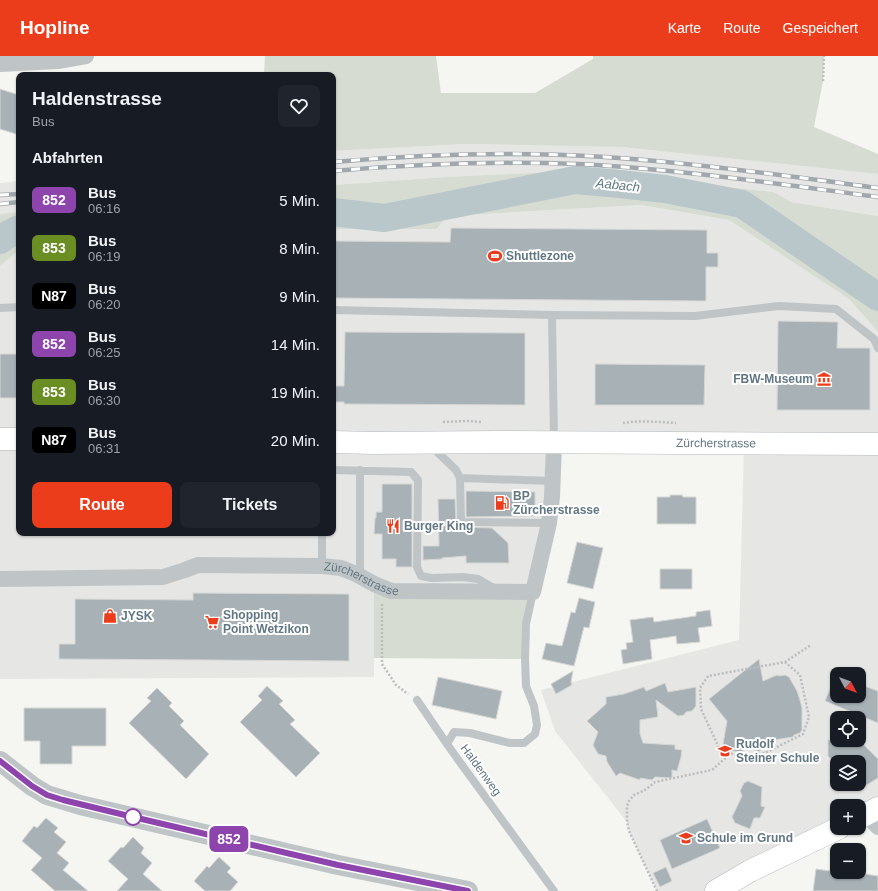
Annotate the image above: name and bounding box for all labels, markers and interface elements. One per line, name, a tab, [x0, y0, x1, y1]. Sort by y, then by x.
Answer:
text: Hopline	[20, 17, 90, 38]
text: Karte	[668, 20, 701, 36]
text: Route	[723, 20, 761, 36]
text: Gespeichert	[783, 20, 858, 36]
button: heart	[278, 85, 320, 127]
text: Haldenstrasse	[32, 88, 162, 109]
text: Bus	[32, 114, 54, 129]
text: Abfahrten	[32, 149, 103, 166]
water label: Aabach	[594, 175, 641, 195]
text: Bus	[88, 184, 116, 201]
text: 852	[42, 192, 66, 208]
text: 5 Min.	[279, 192, 320, 209]
text: 06:16	[88, 201, 121, 216]
text: Bus	[88, 232, 116, 249]
text: 853	[42, 240, 66, 256]
text: 8 Min.	[279, 240, 320, 257]
sports icon: Shuttlezone	[487, 248, 503, 264]
text: 06:19	[88, 249, 121, 264]
place label: Shuttlezone	[506, 249, 574, 263]
text: Bus	[88, 280, 116, 297]
text: N87	[41, 288, 67, 304]
text: 9 Min.	[279, 288, 320, 305]
text: 06:20	[88, 297, 121, 312]
text: Bus	[88, 328, 116, 345]
text: 852	[42, 336, 66, 352]
text: 14 Min.	[271, 336, 320, 353]
text: 06:25	[88, 345, 121, 360]
museum icon: FBW-Museum	[816, 371, 832, 387]
place label: FBW-Museum	[733, 372, 813, 386]
text: Bus	[88, 376, 116, 393]
text: 853	[42, 384, 66, 400]
text: 19 Min.	[271, 384, 320, 401]
text: 06:30	[88, 393, 121, 408]
text: Bus	[88, 424, 116, 441]
text: N87	[41, 432, 67, 448]
text: 20 Min.	[271, 432, 320, 449]
street label: Zürcherstrasse	[676, 436, 756, 450]
text: 06:31	[88, 441, 121, 456]
button: Route	[32, 482, 172, 528]
button: Tickets	[180, 482, 320, 528]
place label: BP Zürcherstrasse	[513, 489, 600, 517]
fuel station icon: BP Zürcherstrasse	[494, 495, 510, 511]
restaurant icon: Burger King	[385, 518, 401, 534]
place label: Burger King	[404, 519, 473, 533]
street label: Zürcherstrasse	[323, 559, 399, 598]
shop icon: JYSK	[102, 608, 118, 624]
place label: Shopping Point Wetzikon	[223, 608, 309, 636]
place label: JYSK	[121, 609, 153, 623]
supermarket icon: Shopping Point Wetzikon	[204, 614, 220, 630]
north arrow	[830, 667, 866, 703]
map controls	[830, 667, 866, 879]
button: locate	[830, 711, 866, 747]
place label: Rudolf Steiner Schule	[736, 737, 820, 765]
street label: Haldenweg	[458, 742, 504, 798]
school or university icon: Rudolf Steiner Schule	[717, 743, 733, 759]
button: layers	[830, 755, 866, 791]
button: +	[830, 799, 866, 835]
unlabelled marker	[124, 808, 142, 826]
line badge: 852	[206, 826, 252, 852]
school or university icon: Schule im Grund	[678, 830, 694, 846]
text: 852	[217, 831, 241, 847]
place label: Schule im Grund	[697, 831, 793, 845]
button: −	[830, 843, 866, 879]

